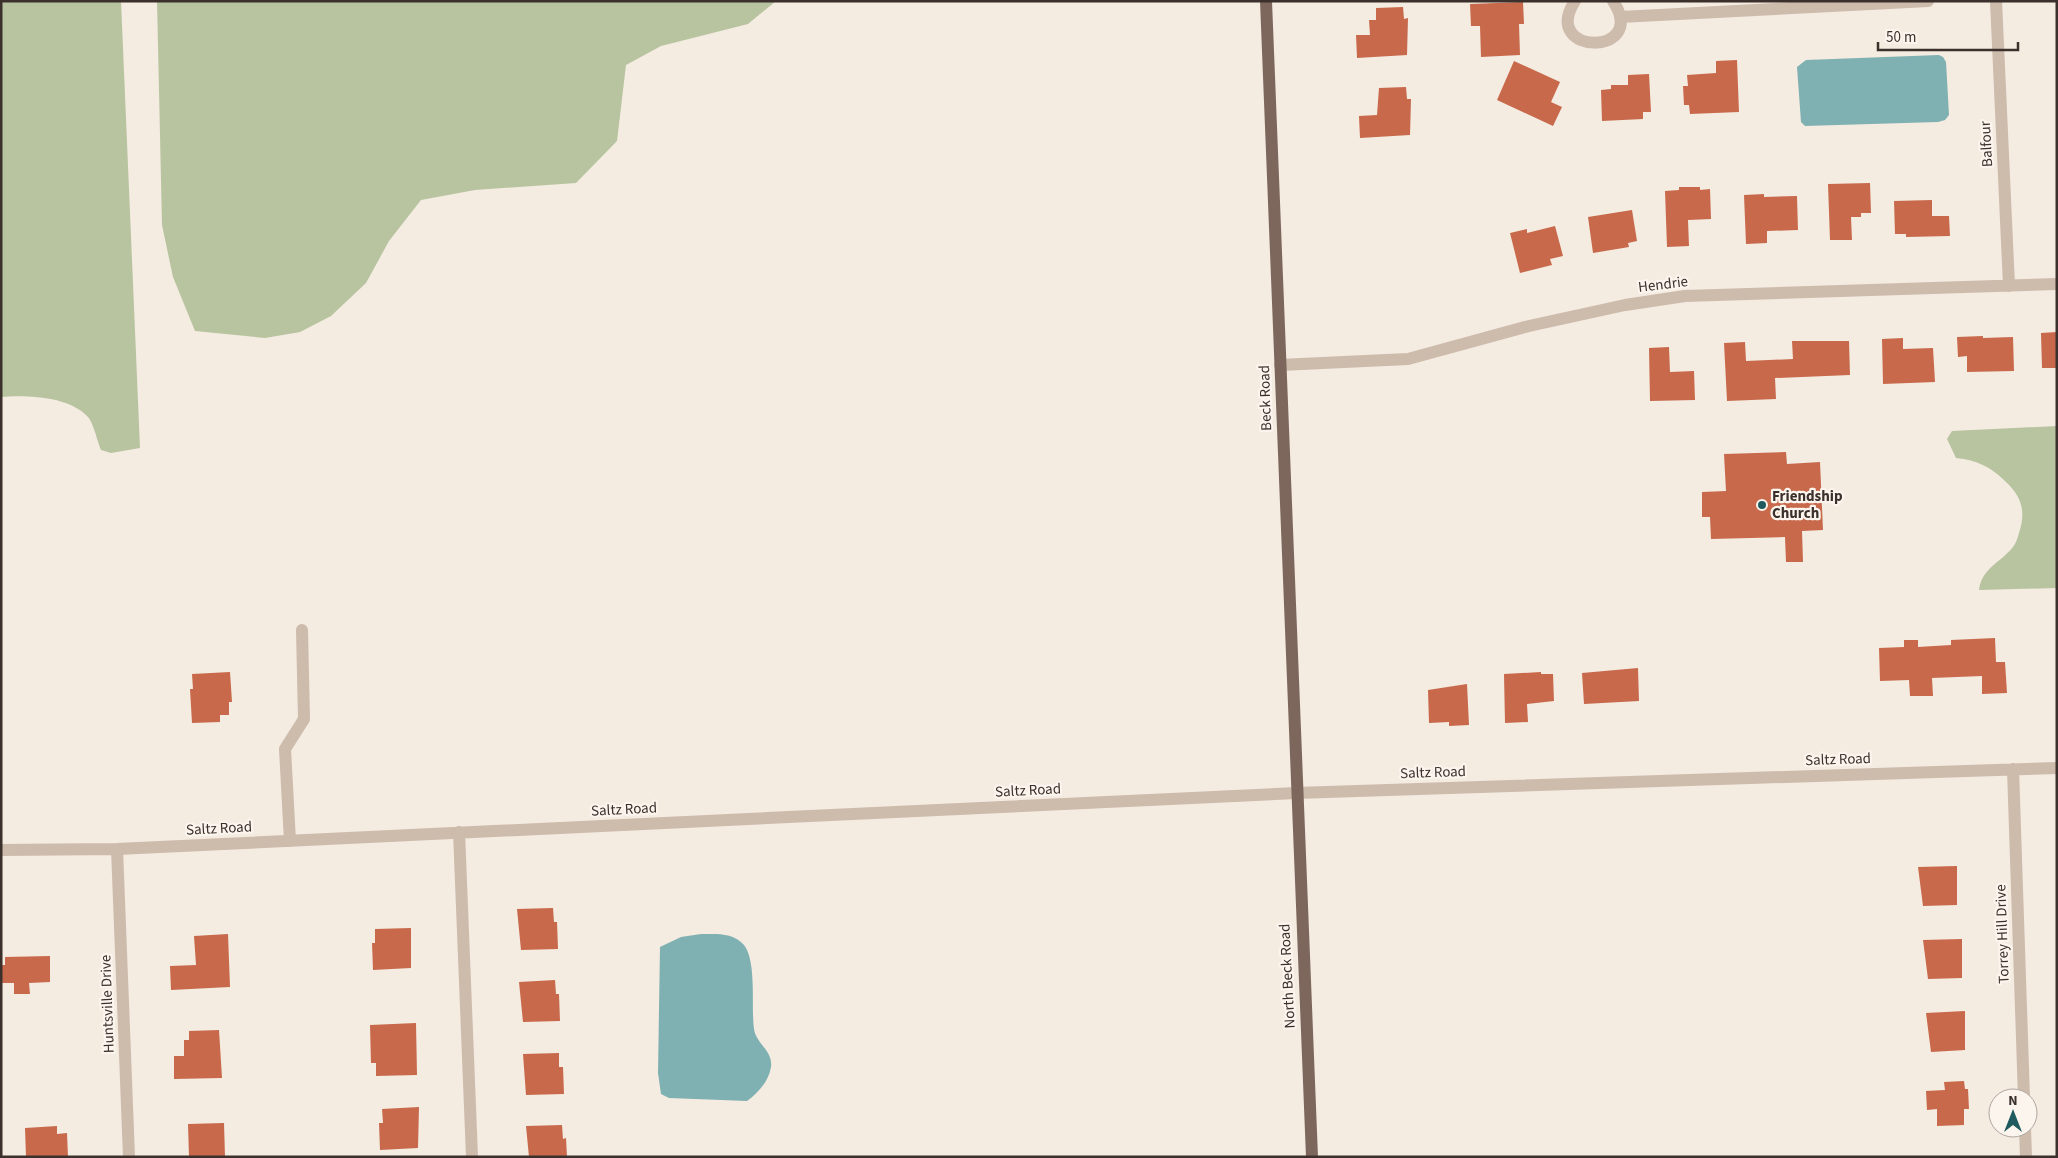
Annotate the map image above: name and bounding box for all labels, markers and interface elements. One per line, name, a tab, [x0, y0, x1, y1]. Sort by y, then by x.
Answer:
scale bar	[1878, 20, 2018, 52]
text: 50 m	[1886, 27, 1916, 48]
street label: Balfour	[1975, 120, 1998, 167]
street label: Hendrie	[1637, 271, 1689, 298]
street label: Beck Road	[1254, 365, 1277, 431]
place label: Friendship Church	[1772, 486, 1843, 524]
marker: Friendship Church	[1756, 499, 1768, 511]
street label: Saltz Road	[1805, 748, 1871, 771]
street label: Saltz Road	[1400, 761, 1466, 784]
street label: Saltz Road	[994, 778, 1062, 803]
street label: Saltz Road	[590, 797, 658, 822]
street label: Saltz Road	[185, 816, 253, 841]
street label: Torrey Hill Drive	[1990, 884, 2015, 984]
street label: North Beck Road	[1274, 923, 1301, 1029]
street label: Huntsville Drive	[95, 954, 120, 1054]
north arrow	[1988, 1088, 2038, 1138]
text: N	[2008, 1091, 2018, 1111]

